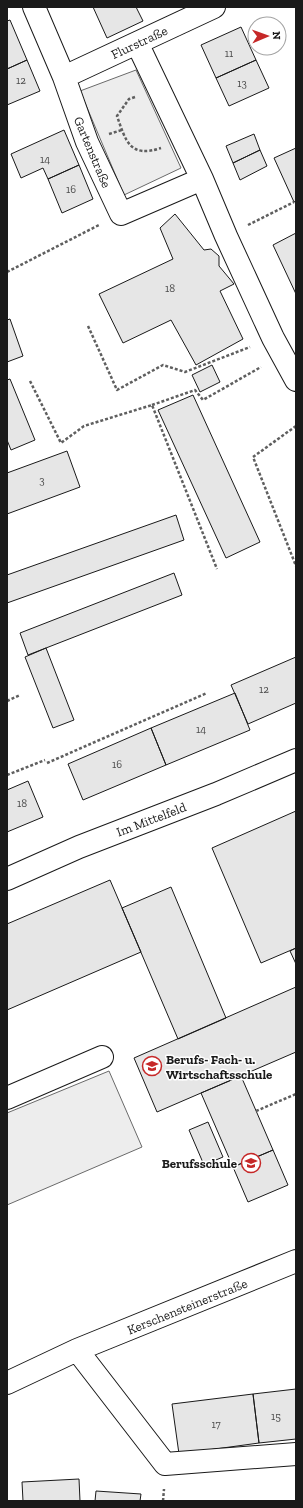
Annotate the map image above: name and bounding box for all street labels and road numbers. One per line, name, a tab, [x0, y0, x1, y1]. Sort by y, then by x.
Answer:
street label: Flurstraße	[109, 23, 170, 62]
street label: Gartenstraße	[71, 114, 114, 190]
street label: Im Mittelfeld	[114, 799, 188, 840]
street label: Kerschensteinerstraße	[125, 1275, 249, 1337]

